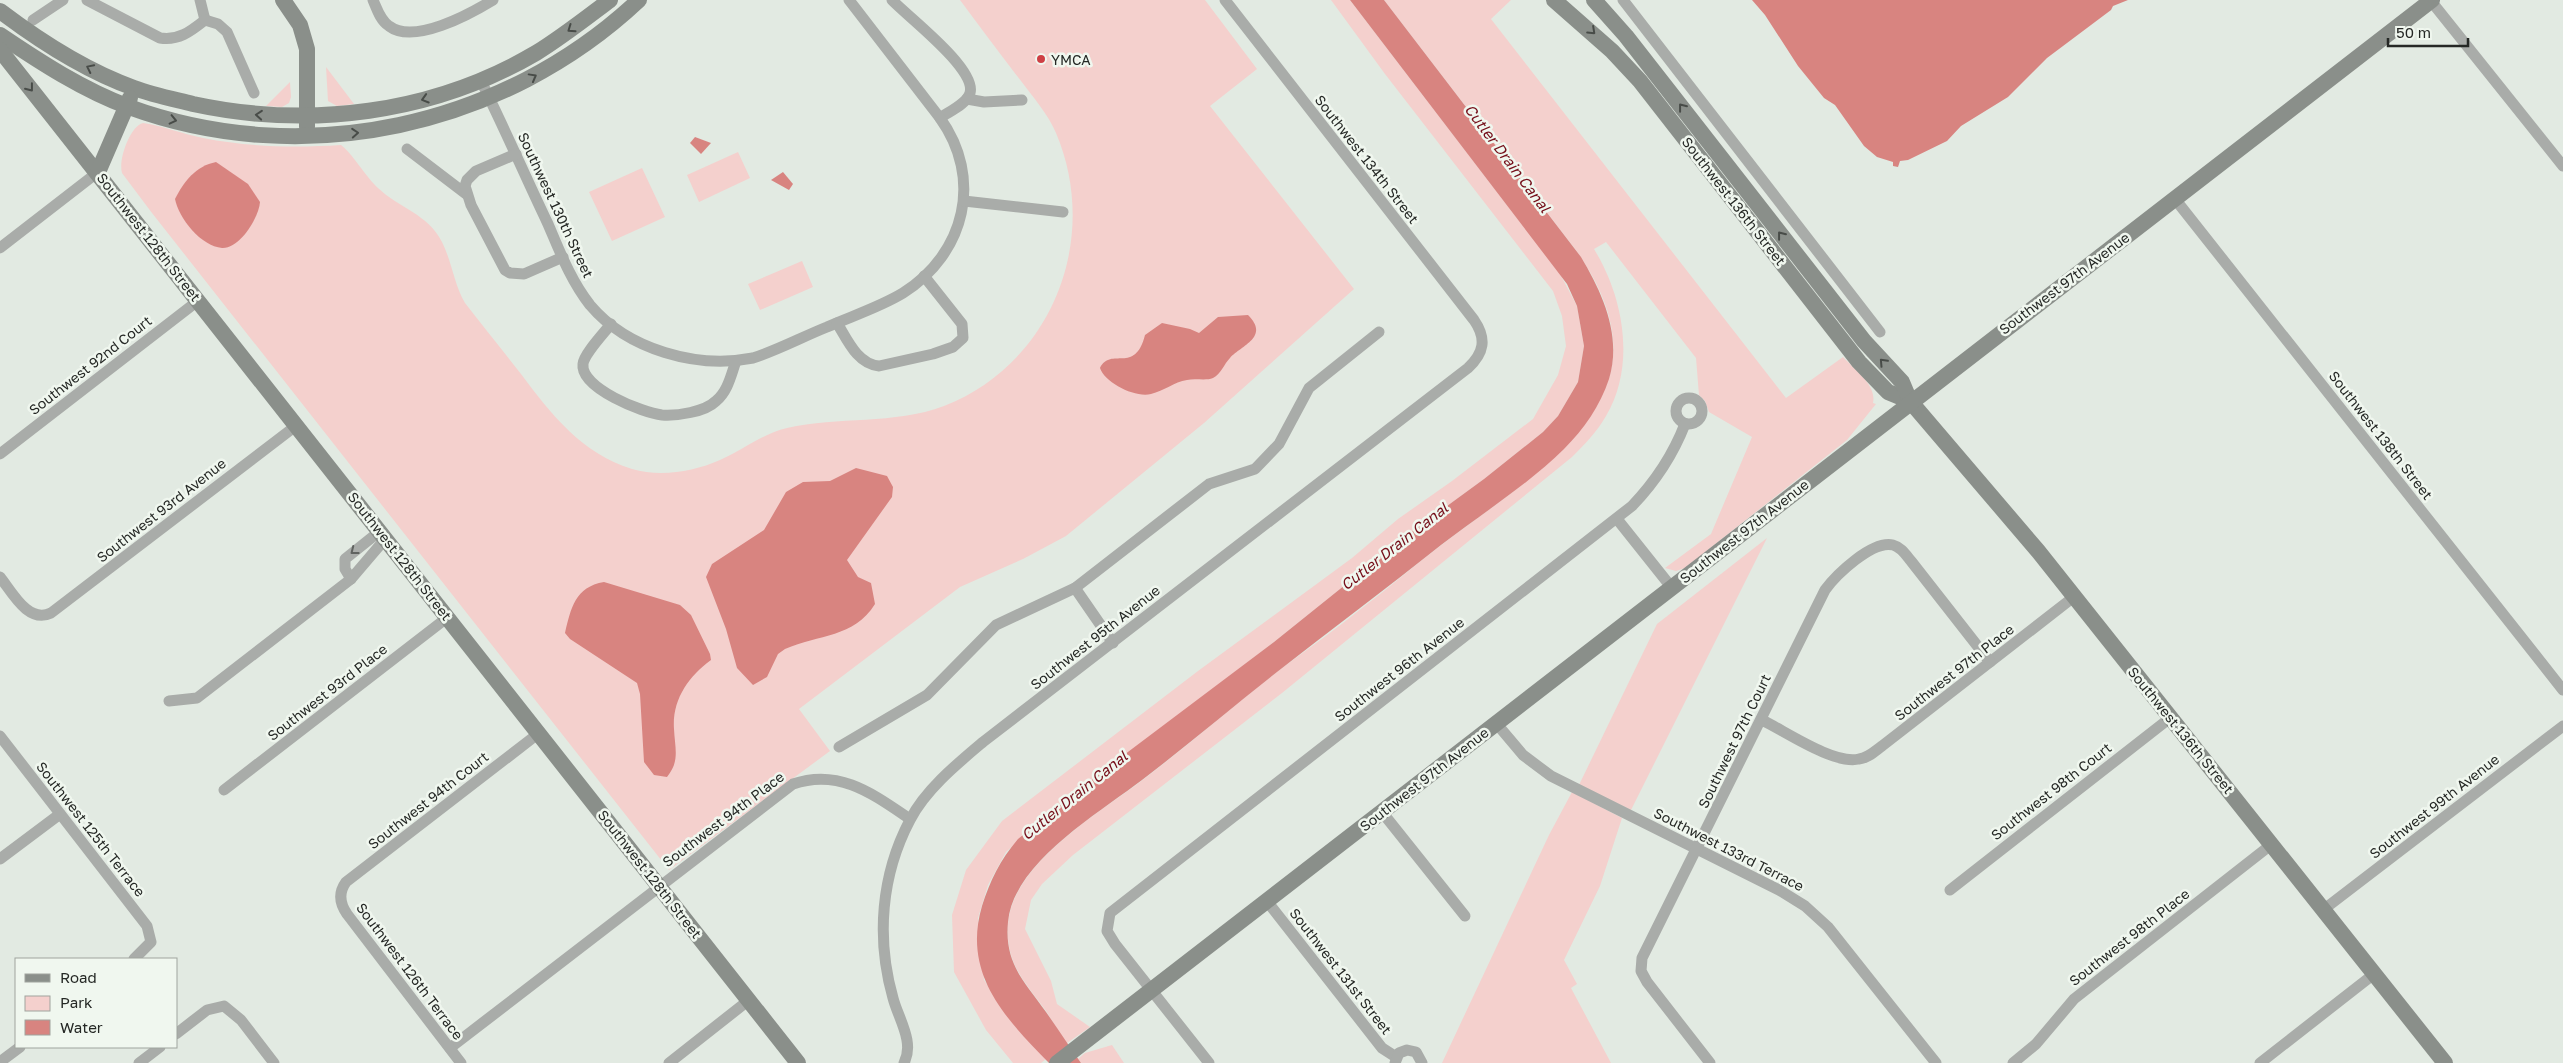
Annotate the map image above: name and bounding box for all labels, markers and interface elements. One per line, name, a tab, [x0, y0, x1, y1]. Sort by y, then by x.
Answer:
scale bar	[2388, 15, 2468, 47]
one-way arrow	[567, 23, 577, 32]
text: 50 m	[2396, 23, 2431, 41]
one-way arrow	[1586, 25, 1595, 34]
place label: YMCA	[1051, 51, 1091, 68]
marker: YMCA	[1035, 53, 1047, 65]
one-way arrow	[86, 64, 95, 75]
one-way arrow	[528, 73, 537, 83]
one-way arrow	[25, 82, 33, 91]
street label: Southwest 134th Street	[1312, 91, 1422, 227]
one-way arrow	[421, 93, 430, 103]
water label: Cutler Drain Canal	[1461, 100, 1555, 217]
one-way arrow	[1679, 104, 1687, 113]
one-way arrow	[254, 109, 262, 120]
one-way arrow	[169, 114, 178, 125]
one-way arrow	[351, 127, 359, 138]
street label: Southwest 130th Street	[515, 130, 597, 280]
street label: Southwest 136th Street	[1679, 133, 1789, 269]
street label: Southwest 128th Street	[94, 169, 204, 305]
street label: Southwest 97th Avenue	[1995, 228, 2133, 338]
one-way arrow	[1779, 232, 1787, 241]
street label: Southwest 92nd Court	[25, 312, 155, 418]
one-way arrow	[1880, 358, 1889, 367]
street label: Southwest 138th Street	[2326, 367, 2436, 503]
street label: Southwest 93rd Avenue	[93, 454, 229, 566]
street label: Southwest 97th Avenue	[1676, 475, 1812, 587]
street label: Southwest 128th Street	[345, 488, 455, 624]
water label: Cutler Drain Canal	[1337, 498, 1452, 593]
one-way arrow	[351, 546, 360, 554]
street label: Southwest 95th Avenue	[1027, 581, 1163, 693]
street label: Southwest 96th Avenue	[1331, 613, 1467, 725]
street label: Southwest 97th Place	[1891, 620, 2017, 724]
street label: Southwest 93rd Place	[264, 640, 390, 744]
street label: Southwest 136th Street	[2125, 663, 2237, 797]
street label: Southwest 97th Court	[1694, 671, 1774, 811]
street label: Southwest 97th Avenue	[1356, 723, 1492, 835]
street label: Southwest 98th Court	[1987, 739, 2115, 843]
water label: Cutler Drain Canal	[1017, 746, 1132, 843]
street label: Southwest 94th Court	[364, 748, 492, 852]
street label: Southwest 99th Avenue	[2366, 750, 2502, 862]
street label: Southwest 125th Terrace	[33, 758, 149, 900]
street label: Southwest 94th Place	[659, 768, 787, 870]
street label: Southwest 133rd Terrace	[1651, 804, 1807, 894]
street label: Southwest 128th Street	[595, 806, 705, 942]
street label: Southwest 98th Place	[2066, 885, 2192, 989]
street label: Southwest 126th Terrace	[353, 899, 467, 1043]
street label: Southwest 131st Street	[1286, 905, 1396, 1037]
legend	[15, 958, 178, 1048]
text: Road	[60, 968, 97, 986]
text: Park	[60, 993, 93, 1011]
text: Water	[60, 1018, 103, 1036]

